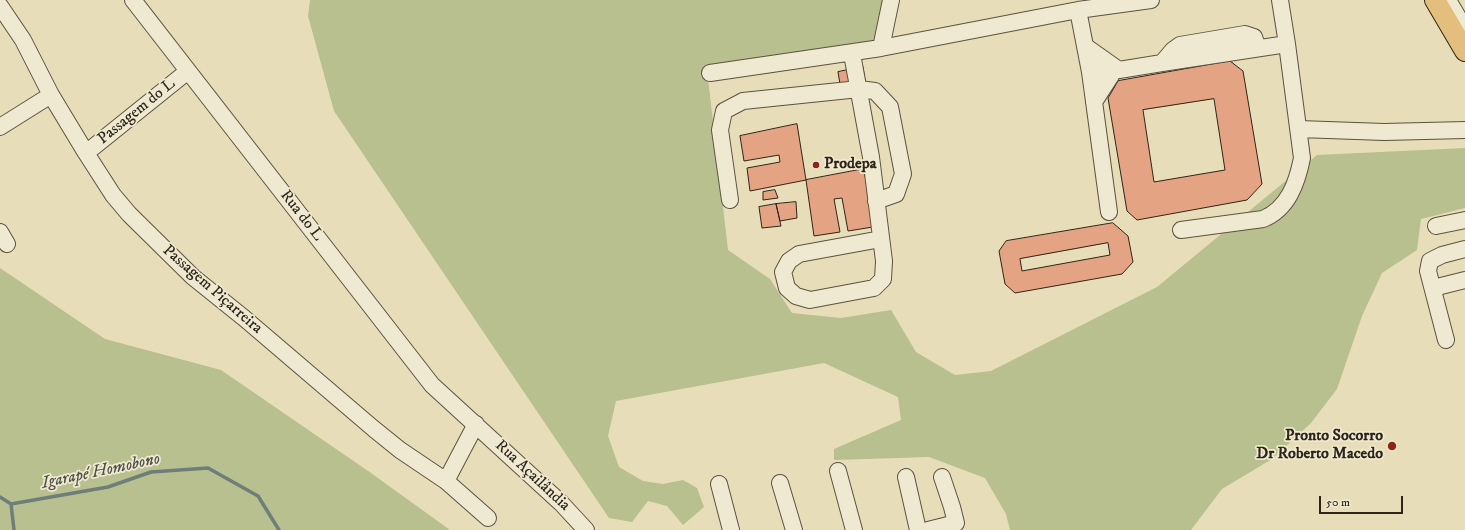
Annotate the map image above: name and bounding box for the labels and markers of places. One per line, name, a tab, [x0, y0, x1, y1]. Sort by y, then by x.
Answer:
place label: Prodepa	[824, 155, 876, 175]
marker: Prodepa	[811, 160, 821, 170]
place label: Pronto Socorro Dr Roberto Macedo	[1256, 427, 1383, 465]
marker: Pronto Socorro Dr Roberto Macedo	[1386, 440, 1398, 452]

